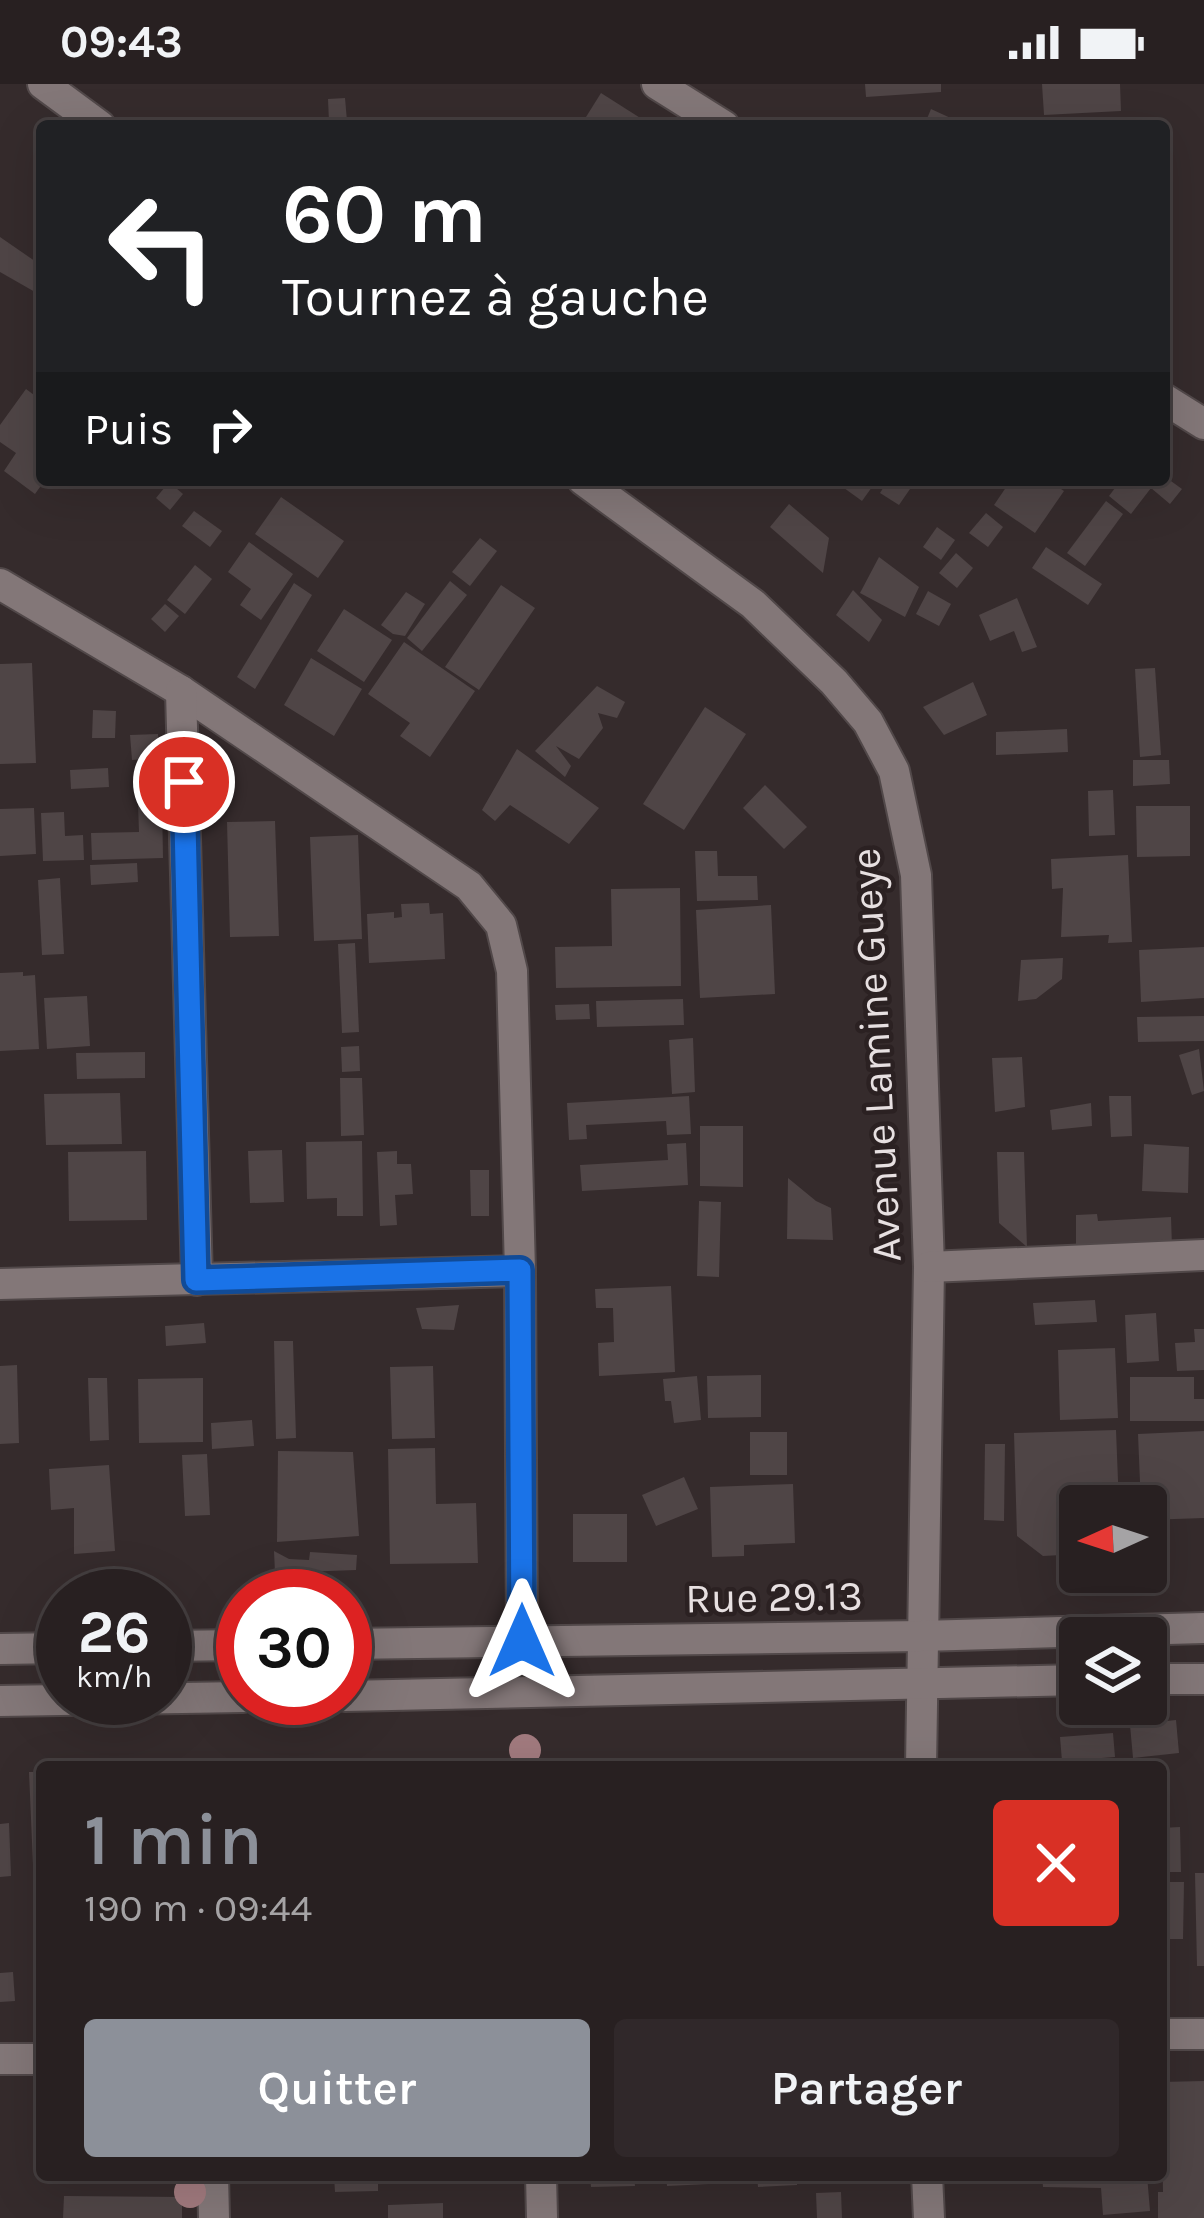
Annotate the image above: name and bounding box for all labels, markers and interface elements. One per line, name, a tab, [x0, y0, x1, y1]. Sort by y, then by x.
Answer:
text: 09:43	[60, 16, 183, 68]
text: 60 m	[282, 165, 487, 263]
icon: left	[84, 168, 240, 324]
text: Tournez à gauche	[282, 265, 709, 329]
icon: right	[197, 396, 263, 462]
text: Puis	[84, 403, 173, 455]
pin	[133, 731, 235, 833]
icon: arrive	[151, 749, 217, 815]
street label: Avenue Lamine Gueye	[840, 847, 912, 1263]
north arrow	[1059, 1485, 1167, 1593]
map controls	[1059, 1485, 1167, 1725]
speed limit sign: 30	[216, 1569, 372, 1725]
street label: Rue 29.13	[685, 1570, 863, 1624]
position arrow	[459, 1578, 585, 1704]
text: 26	[78, 1597, 150, 1667]
button: layers	[1059, 1617, 1167, 1725]
text: km/h	[76, 1659, 152, 1695]
text: 1 min	[84, 1798, 263, 1882]
button: close	[993, 1800, 1119, 1926]
text: 190 m · 09:44	[84, 1885, 312, 1931]
button: Quitter	[84, 2019, 590, 2157]
button: Partager	[614, 2019, 1119, 2157]

